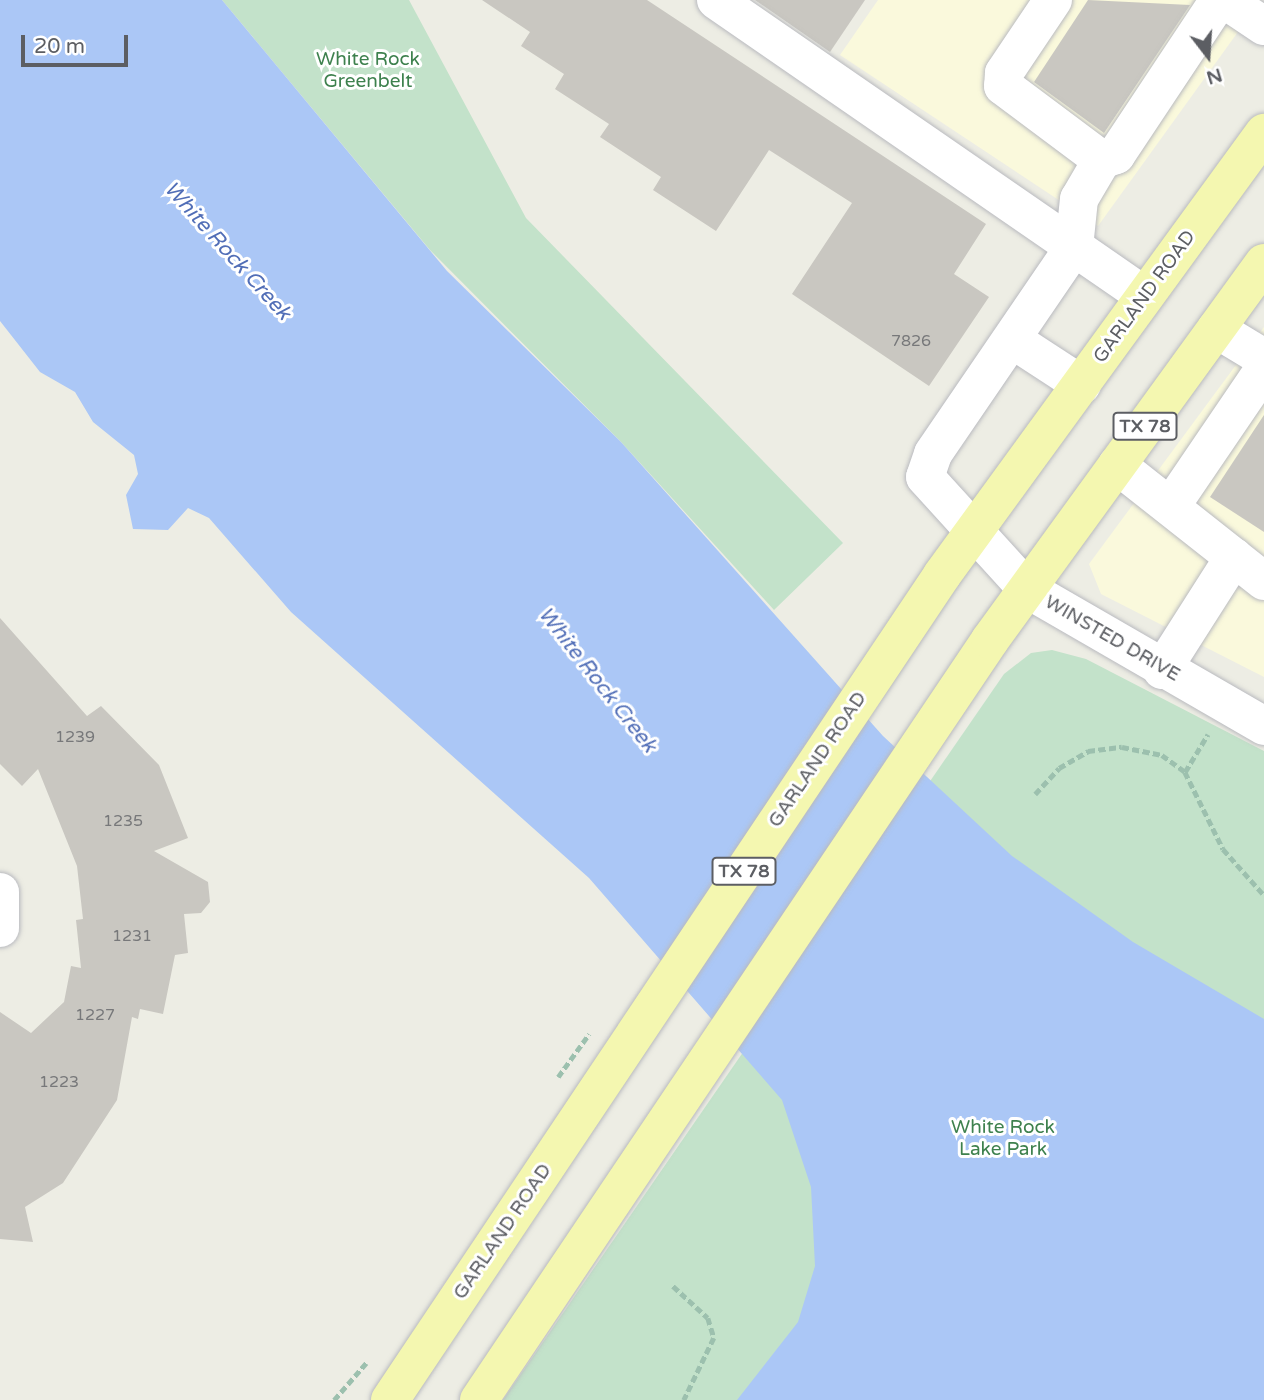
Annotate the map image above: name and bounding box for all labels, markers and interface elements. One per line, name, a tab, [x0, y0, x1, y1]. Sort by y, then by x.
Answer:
scale bar	[24, 21, 131, 65]
north arrow	[1173, 21, 1243, 91]
text: 20 m	[34, 34, 85, 59]
park label: White Rock Greenbelt	[316, 49, 420, 93]
text: N	[1204, 63, 1225, 89]
water label: White Rock Creek	[158, 177, 296, 325]
street label: GARLAND ROAD	[1089, 226, 1201, 368]
house number: 7826	[891, 331, 931, 351]
road number: TX 78	[1112, 412, 1178, 440]
street label: WINSTED DRIVE	[1040, 591, 1184, 687]
water label: White Rock Creek	[532, 602, 662, 758]
street label: GARLAND ROAD	[764, 688, 872, 832]
house number: 1239	[55, 727, 95, 747]
house number: 1235	[103, 811, 143, 831]
road number: TX 78	[711, 856, 777, 886]
house number: 1231	[112, 926, 152, 946]
house number: 1227	[75, 1005, 115, 1025]
house number: 1223	[39, 1072, 79, 1092]
park label: White Rock Lake Park	[951, 1117, 1055, 1161]
street label: GARLAND ROAD	[449, 1160, 557, 1304]

